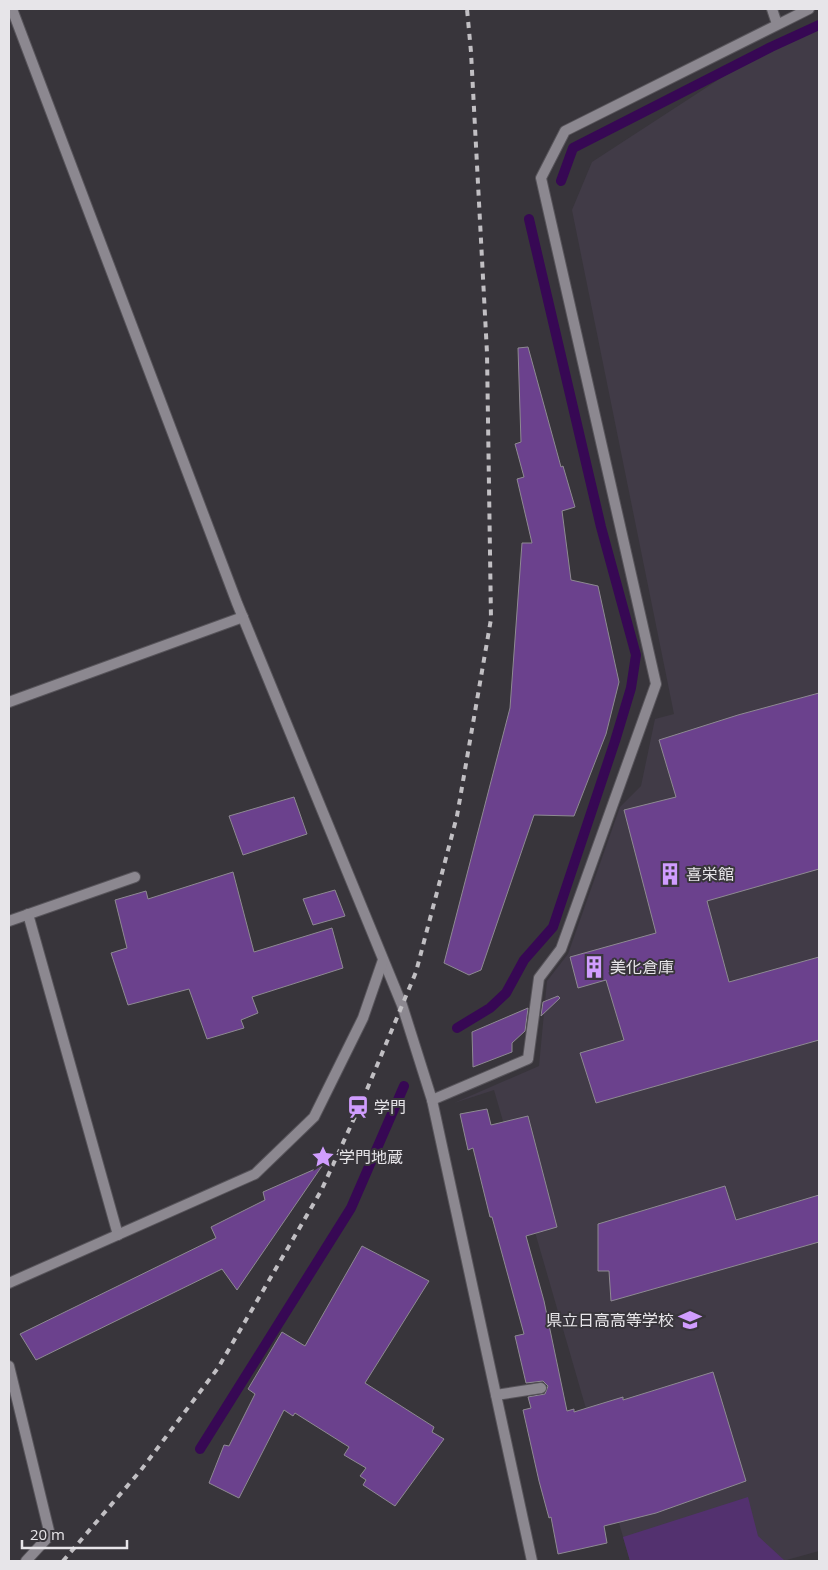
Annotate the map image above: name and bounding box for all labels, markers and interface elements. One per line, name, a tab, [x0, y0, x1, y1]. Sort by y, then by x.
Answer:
building icon: 喜栄館	[657, 861, 683, 887]
place label: 喜栄館	[686, 863, 734, 885]
building icon: 美化倉庫	[581, 954, 607, 980]
place label: 美化倉庫	[610, 956, 674, 978]
station icon: 学門	[345, 1094, 371, 1120]
place label: 学門	[374, 1096, 406, 1118]
place icon: 学門地蔵	[310, 1144, 336, 1170]
place label: 学門地蔵	[339, 1146, 403, 1168]
school or university icon: 県立日高高等学校	[677, 1307, 703, 1333]
place label: 県立日高高等学校	[546, 1309, 674, 1331]
scale bar	[22, 1518, 128, 1550]
text: 20 m	[30, 1524, 65, 1544]

